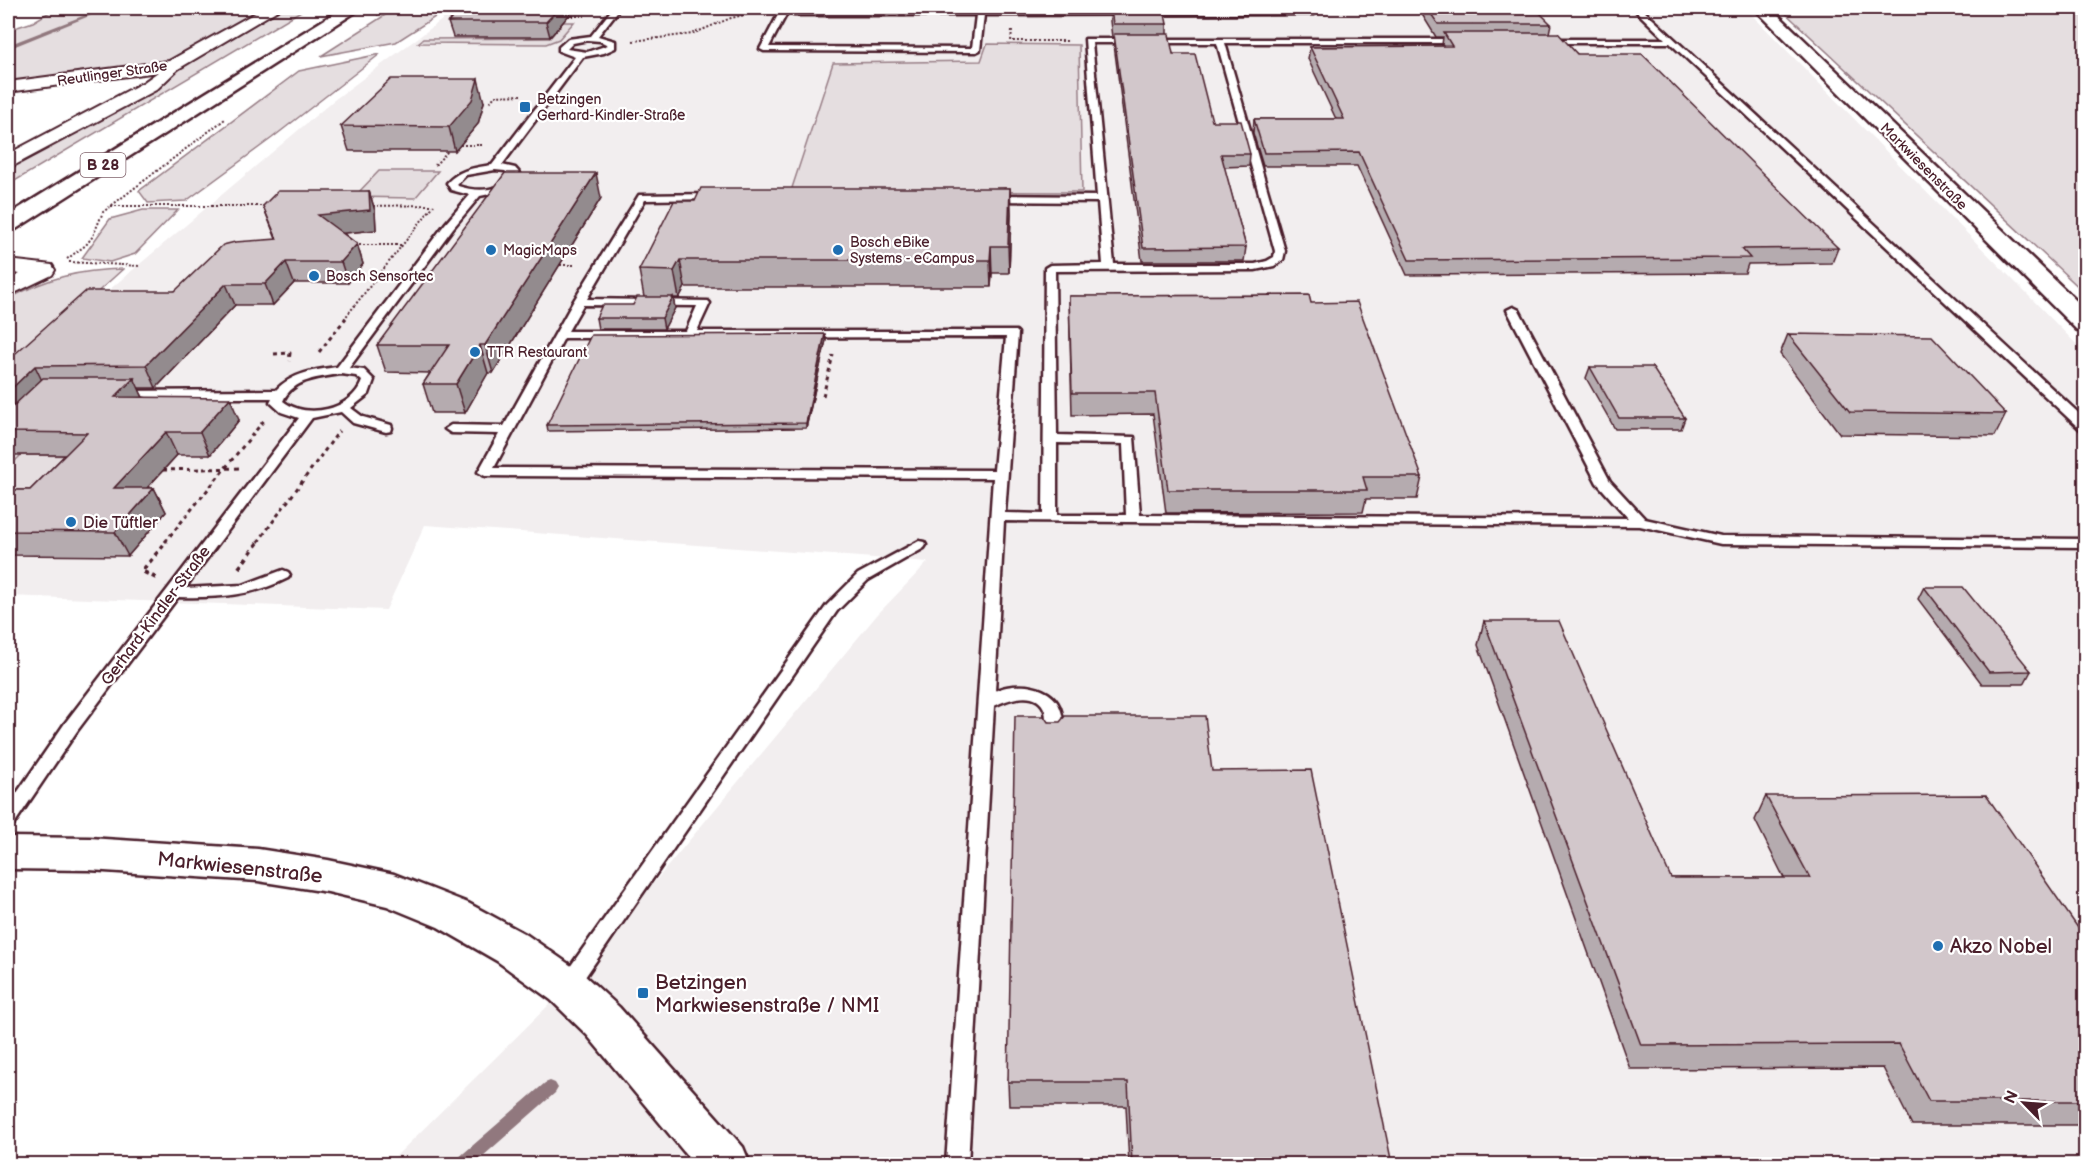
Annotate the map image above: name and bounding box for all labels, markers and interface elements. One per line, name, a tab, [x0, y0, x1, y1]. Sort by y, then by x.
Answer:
street label: Reutlinger Straße	[56, 57, 168, 90]
place label: Betzingen Gerhard-Kindler-Straße	[537, 91, 685, 124]
marker: Betzingen Gerhard-Kindler-Straße	[518, 100, 532, 114]
street label: Markwiesenstraße	[1877, 119, 1971, 213]
road number: B 28	[80, 153, 126, 177]
place label: Bosch eBike Systems - eCampus	[850, 234, 974, 267]
place label: MagicMaps	[503, 242, 577, 259]
marker: MagicMaps	[484, 243, 498, 257]
marker: Bosch eBike Systems - eCampus	[831, 243, 845, 257]
place label: Bosch Sensortec	[326, 268, 434, 285]
marker: Bosch Sensortec	[307, 269, 321, 283]
place label: TTR Restaurant	[487, 344, 588, 361]
marker: TTR Restaurant	[468, 345, 482, 359]
place label: Die Tüftler	[83, 514, 158, 533]
marker: Die Tüftler	[64, 515, 78, 529]
street label: Gerhard-Kindler-Straße	[98, 542, 215, 689]
street label: Markwiesenstraße	[156, 847, 324, 889]
place label: Akzo Nobel	[1950, 935, 2052, 959]
marker: Akzo Nobel	[1931, 939, 1945, 953]
place label: Betzingen Markwiesenstraße / NMI	[655, 971, 879, 1018]
marker: Betzingen Markwiesenstraße / NMI	[636, 986, 650, 1000]
north arrow	[1994, 1073, 2054, 1133]
text: N	[2001, 1088, 2023, 1107]

